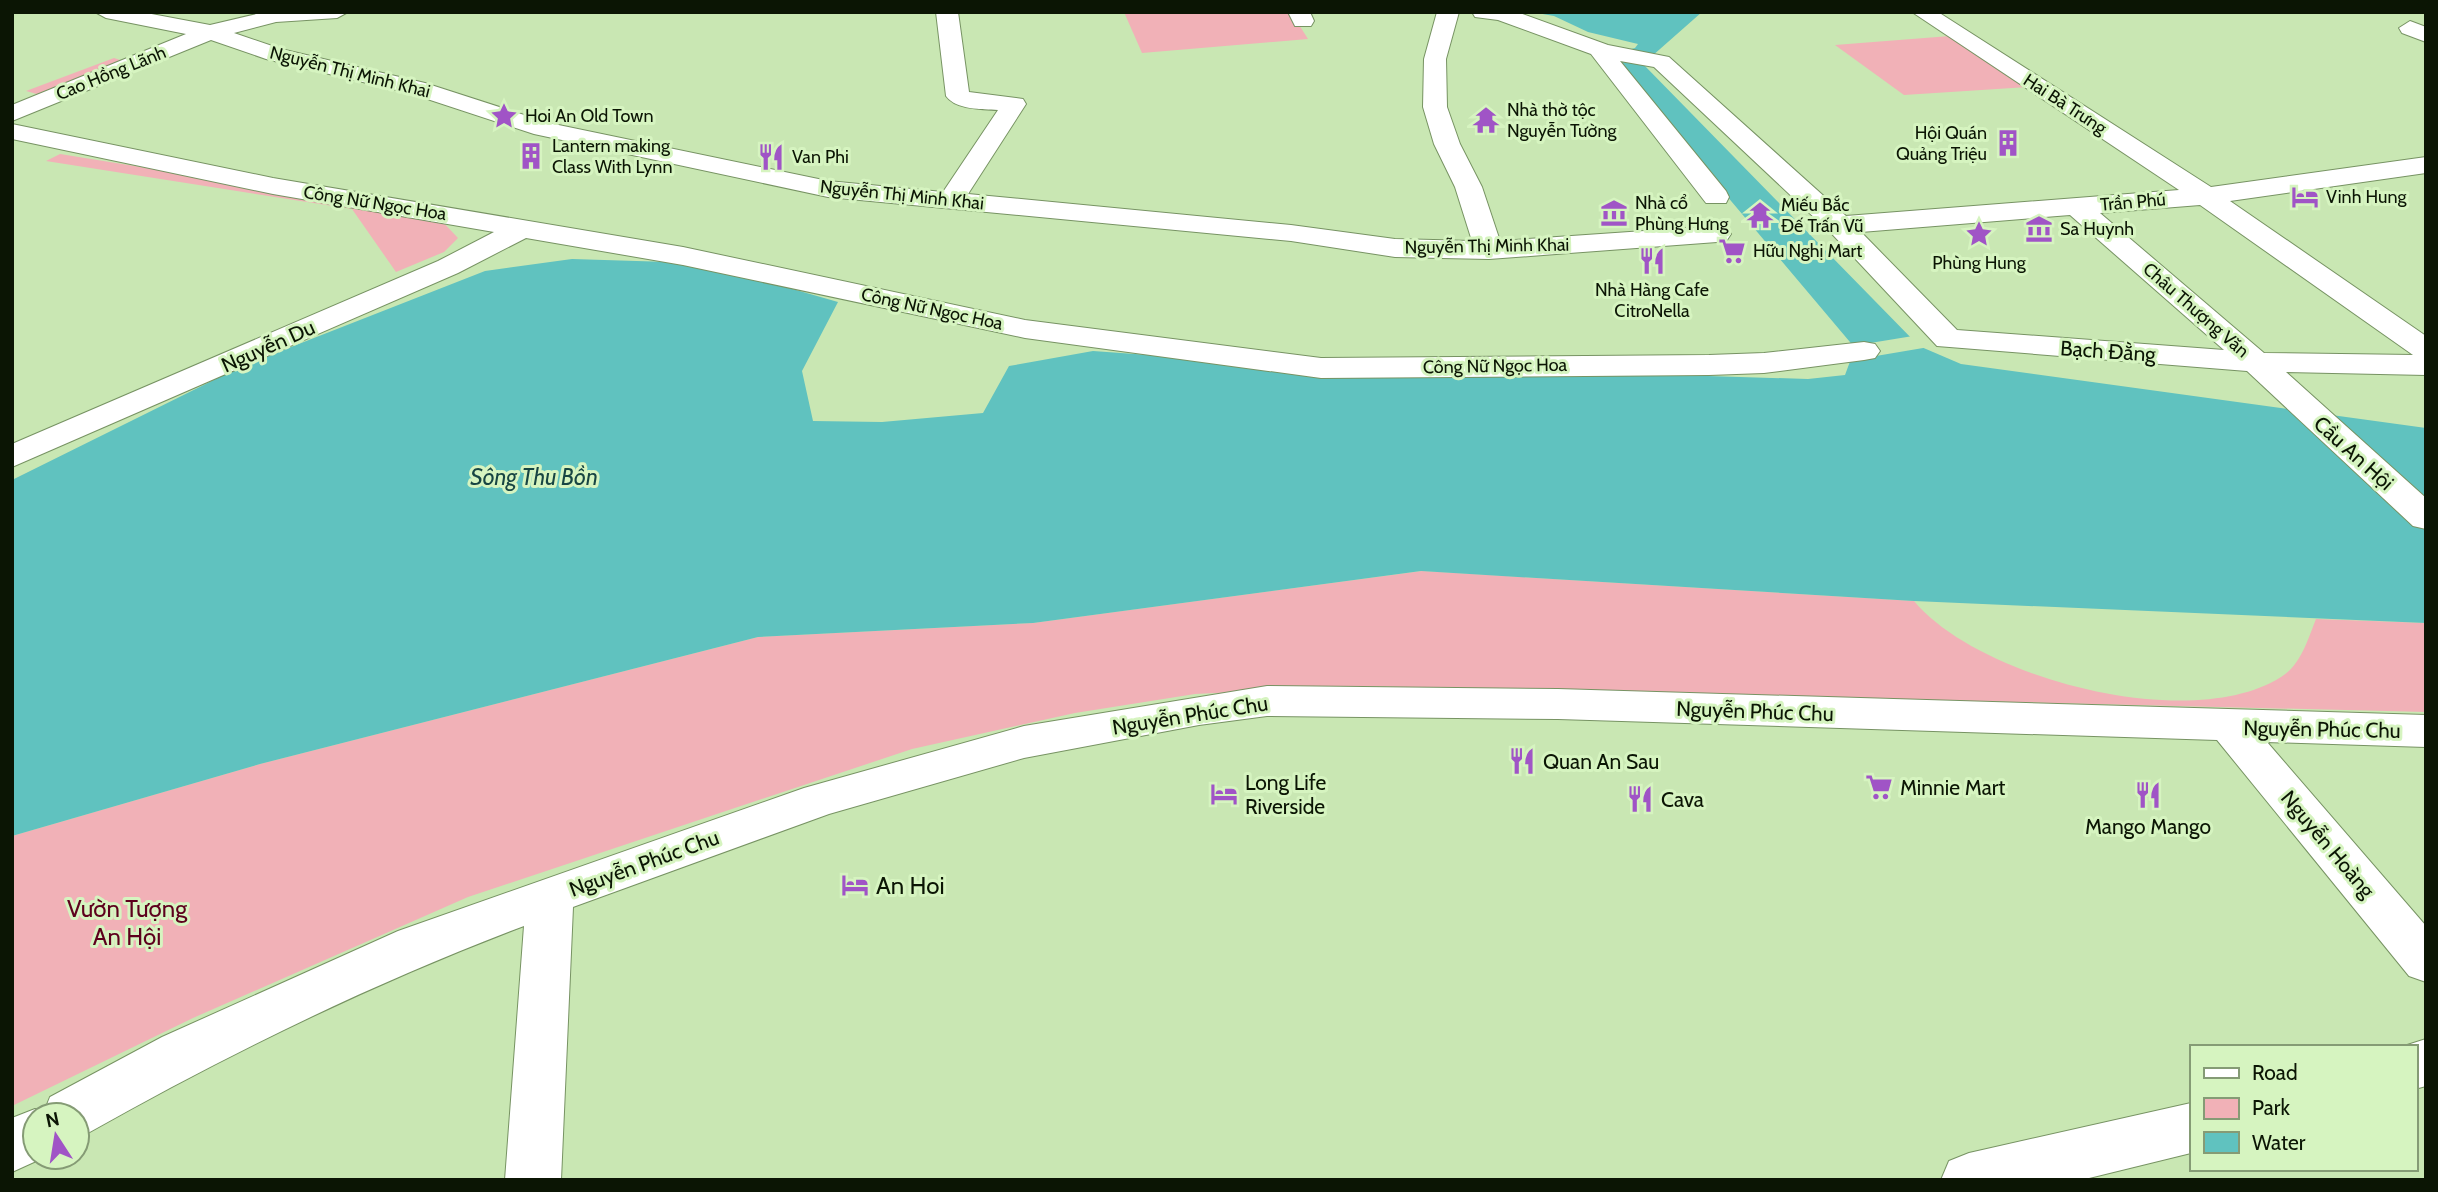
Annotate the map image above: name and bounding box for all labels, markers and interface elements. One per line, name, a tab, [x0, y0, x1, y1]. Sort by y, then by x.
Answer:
street label: Cao Hồng Lãnh	[53, 41, 169, 105]
street label: Nguyễn Thị Minh Khai	[267, 41, 433, 103]
street label: Hai Bà Trưng	[2019, 69, 2112, 140]
place label: Nhà thờ tộc Nguyễn Tường	[1507, 99, 1617, 142]
place icon: Hoi An Old Town	[489, 101, 519, 131]
place label: Hoi An Old Town	[525, 105, 653, 127]
temple icon: Nhà thờ tộc Nguyễn Tường	[1471, 105, 1501, 135]
place label: Hội Quán Quảng Triệu	[1896, 122, 1987, 165]
building icon: Hội Quán Quảng Triệu	[1993, 128, 2023, 158]
place label: Lantern making Class With Lynn	[552, 135, 672, 178]
building icon: Lantern making Class With Lynn	[516, 141, 546, 171]
restaurant icon: Van Phi	[756, 142, 786, 172]
place label: Van Phi	[792, 146, 849, 168]
street label: Nguyễn Thị Minh Khai	[819, 175, 985, 215]
street label: Công Nữ Ngọc Hoa	[302, 181, 448, 225]
hotel icon: Vinh Hung	[2290, 182, 2320, 212]
place label: Vinh Hung	[2326, 186, 2407, 208]
street label: Trần Phú	[2099, 188, 2167, 216]
place label: Nhà cổ Phùng Hưng	[1635, 192, 1729, 235]
place label: Miếu Bắc Đế Trấn Vũ	[1781, 194, 1863, 237]
museum icon: Nhà cổ Phùng Hưng	[1599, 198, 1629, 228]
temple icon: Miếu Bắc Đế Trấn Vũ	[1745, 200, 1775, 230]
museum icon: Sa Huynh	[2024, 214, 2054, 244]
place label: Sa Huynh	[2060, 218, 2134, 240]
place icon: Phùng Hung	[1964, 219, 1994, 249]
street label: Nguyễn Thị Minh Khai	[1404, 234, 1570, 258]
supermarket icon: Hữu Nghị Mart	[1717, 236, 1747, 266]
place label: Hữu Nghị Mart	[1753, 240, 1862, 262]
restaurant icon: Nhà Hàng Cafe CitroNella	[1637, 246, 1667, 276]
place label: Phùng Hung	[1932, 252, 2027, 274]
street label: Châu Thượng Văn	[2138, 258, 2254, 362]
place label: Nhà Hàng Cafe CitroNella	[1595, 279, 1709, 322]
street label: Công Nữ Ngọc Hoa	[859, 283, 1005, 335]
street label: Nguyễn Du	[217, 314, 319, 378]
street label: Bạch Đằng	[2059, 335, 2157, 367]
street label: Công Nữ Ngọc Hoa	[1423, 354, 1568, 378]
street label: Cầu An Hội	[2309, 411, 2399, 495]
water label: Sông Thu Bồn	[470, 463, 598, 491]
street label: Nguyễn Phúc Chu	[1110, 690, 1270, 740]
street label: Nguyễn Phúc Chu	[1676, 696, 1834, 726]
street label: Nguyễn Phúc Chu	[2243, 715, 2401, 743]
restaurant icon: Quan An Sau	[1507, 746, 1537, 776]
place label: Quan An Sau	[1543, 749, 1659, 774]
place label: Long Life Riverside	[1245, 770, 1326, 819]
supermarket icon: Minnie Mart	[1864, 772, 1894, 802]
place label: Minnie Mart	[1900, 775, 2005, 800]
hotel icon: Long Life Riverside	[1209, 779, 1239, 809]
restaurant icon: Mango Mango	[2133, 780, 2163, 810]
restaurant icon: Cava	[1625, 784, 1655, 814]
street label: Nguyễn Hoàng	[2276, 785, 2380, 903]
place label: Cava	[1661, 787, 1704, 812]
place label: Mango Mango	[2085, 814, 2211, 839]
street label: Nguyễn Phúc Chu	[566, 824, 722, 902]
hotel icon: An Hoi	[840, 870, 870, 900]
place label: An Hoi	[876, 871, 945, 900]
park label: Vườn Tượng An Hội	[67, 894, 188, 951]
legend	[2190, 1045, 2417, 1171]
text: Road	[2252, 1060, 2298, 1085]
text: Park	[2252, 1095, 2290, 1120]
north arrow	[21, 1101, 91, 1171]
text: N	[44, 1107, 62, 1133]
text: Water	[2252, 1130, 2306, 1155]

